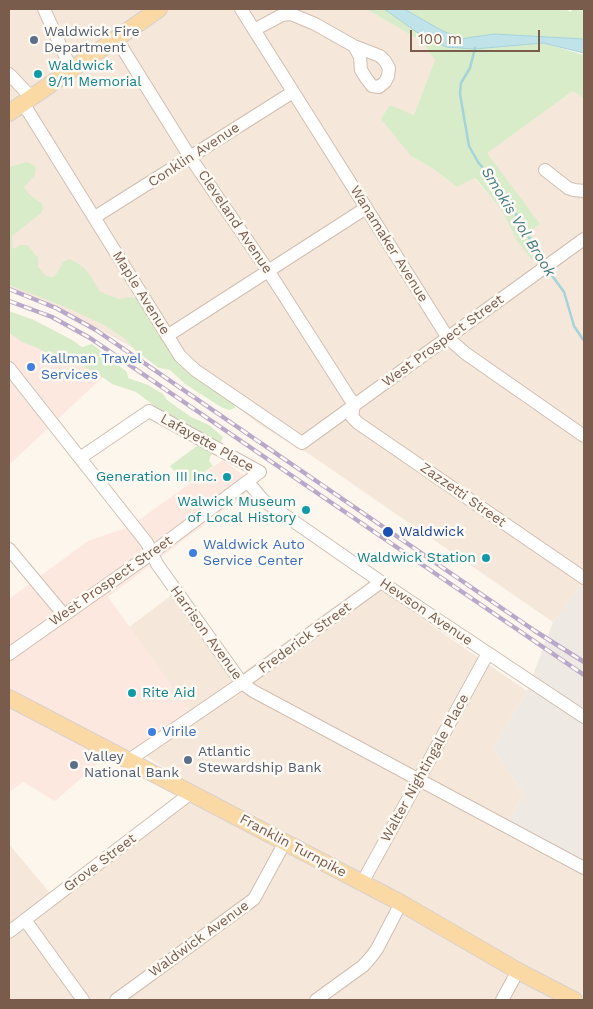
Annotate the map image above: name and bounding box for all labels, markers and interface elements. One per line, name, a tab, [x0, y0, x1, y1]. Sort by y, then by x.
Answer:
scale bar	[413, 20, 543, 52]
place label: Waldwick Fire Department	[44, 24, 140, 56]
text: 100 m	[418, 30, 462, 48]
marker: Waldwick Fire Department	[28, 34, 40, 46]
place label: Waldwick 9/11 Memorial	[48, 58, 142, 90]
marker: Waldwick 9/11 Memorial	[32, 68, 44, 80]
street label: Conklin Avenue	[145, 119, 243, 191]
water label: Smokis Vol Brook	[477, 164, 559, 280]
street label: Cleveland Avenue	[194, 167, 276, 277]
street label: Wanamaker Avenue	[346, 183, 432, 305]
street label: Maple Avenue	[109, 248, 173, 338]
street label: West Prospect Street	[379, 291, 507, 391]
place label: Kallman Travel Services	[41, 351, 142, 384]
marker: Kallman Travel Services	[25, 361, 37, 373]
street label: Lafayette Place	[157, 410, 257, 476]
street label: Zazzetti Street	[417, 459, 509, 531]
place label: Generation III Inc.	[96, 469, 217, 485]
marker: Generation III Inc.	[221, 471, 233, 483]
place label: Walwick Museum of Local History	[177, 494, 296, 526]
marker: Walwick Museum of Local History	[300, 504, 312, 516]
place label: Waldwick	[399, 524, 464, 540]
marker: Waldwick	[381, 525, 395, 539]
street label: West Prospect Street	[46, 532, 176, 630]
place label: Waldwick Auto Service Center	[203, 537, 305, 570]
marker: Waldwick Auto Service Center	[187, 547, 199, 559]
place label: Waldwick Station	[357, 550, 476, 566]
marker: Waldwick Station	[480, 552, 492, 564]
street label: Hewson Avenue	[376, 575, 476, 649]
street label: Harrison Avenue	[166, 583, 246, 683]
street label: Frederick Street	[255, 599, 355, 677]
place label: Rite Aid	[142, 685, 195, 701]
marker: Rite Aid	[126, 687, 138, 699]
street label: Walter Nightingale Place	[377, 691, 473, 845]
place label: Virile	[162, 724, 197, 740]
marker: Virile	[146, 726, 158, 738]
place label: Atlantic Stewardship Bank	[198, 744, 321, 776]
place label: Valley National Bank	[84, 749, 179, 782]
marker: Atlantic Stewardship Bank	[182, 754, 194, 766]
marker: Valley National Bank	[68, 759, 80, 771]
street label: Franklin Turnpike	[237, 811, 349, 881]
street label: Grove Street	[60, 830, 140, 896]
street label: Waldwick Avenue	[146, 897, 252, 981]

